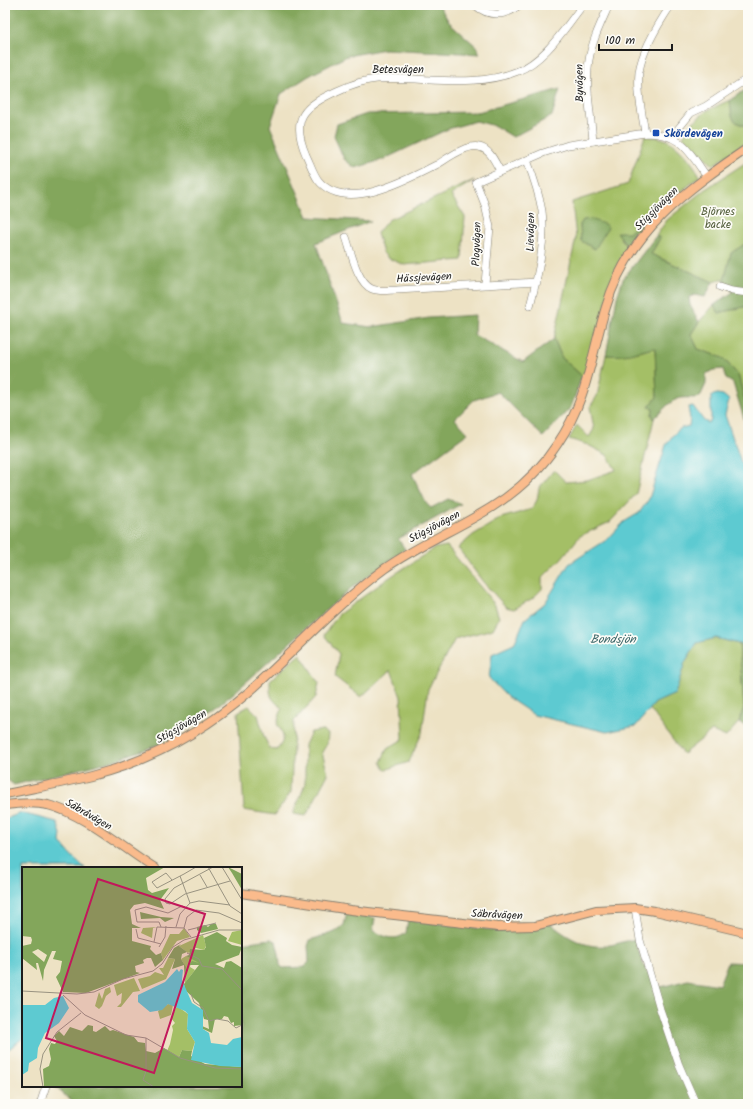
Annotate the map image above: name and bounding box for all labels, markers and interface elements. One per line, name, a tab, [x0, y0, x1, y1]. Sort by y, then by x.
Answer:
scale bar	[599, 26, 672, 52]
text: 100 m	[605, 31, 636, 50]
street label: Betesvägen	[372, 61, 424, 79]
street label: Byvägen	[571, 64, 589, 102]
place label: Skördevägen	[664, 125, 723, 143]
marker: Skördevägen	[651, 128, 661, 138]
street label: Stigsjövägen	[630, 182, 683, 235]
park label: Björnes backe	[701, 203, 735, 234]
street label: Lievägen	[522, 212, 540, 252]
street label: Plogvägen	[467, 221, 487, 267]
street label: Hässjevägen	[396, 268, 452, 288]
street label: Stigsjövägen	[405, 506, 464, 548]
water label: Bondsjön	[590, 630, 637, 649]
street label: Stigsjövägen	[153, 705, 210, 749]
street label: Säbråvägen	[62, 794, 115, 836]
inset map	[22, 867, 242, 1087]
street label: Säbråvägen	[471, 905, 523, 925]

